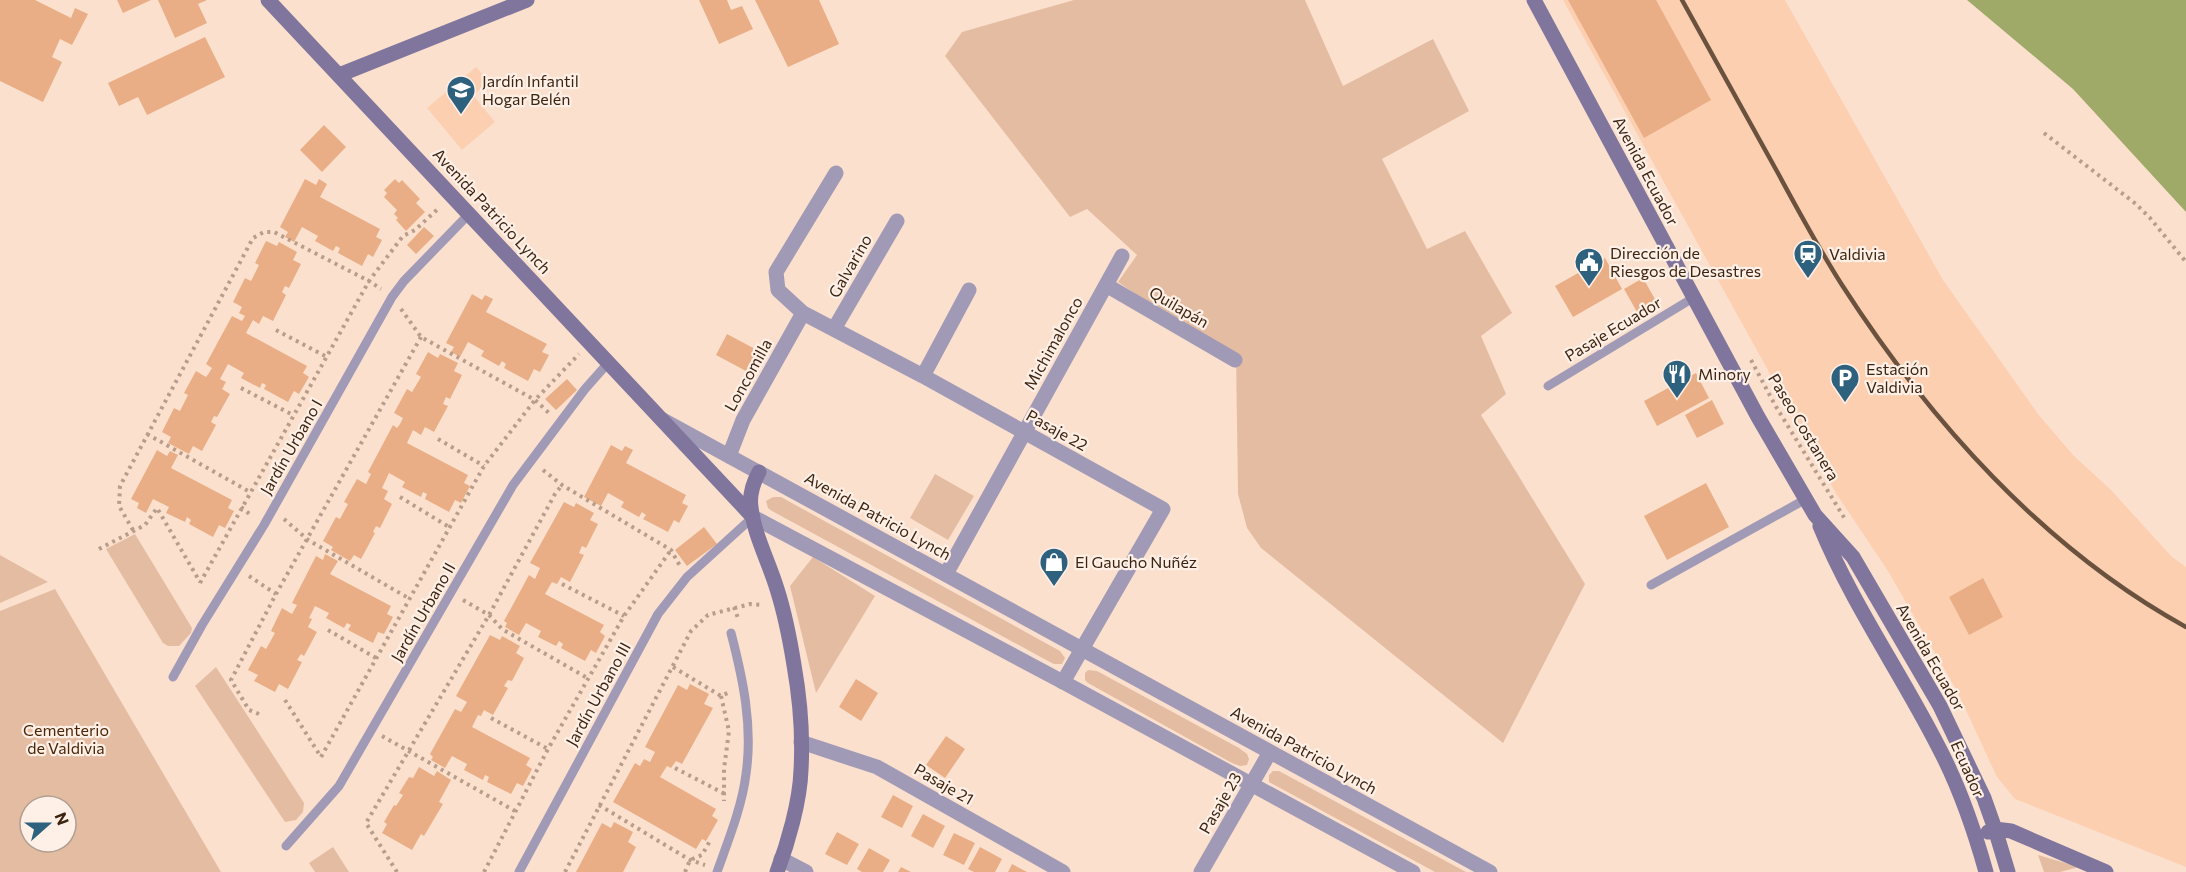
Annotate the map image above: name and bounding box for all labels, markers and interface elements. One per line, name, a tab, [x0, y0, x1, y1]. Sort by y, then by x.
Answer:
place label: Jardín Infantil Hogar Belén	[482, 71, 579, 108]
school or university icon: Jardín Infantil Hogar Belén	[445, 74, 477, 116]
street label: Avenida Ecuador	[1610, 113, 1683, 229]
street label: Avenida Patricio Lynch	[429, 144, 555, 277]
street label: Galvarino	[824, 231, 875, 301]
station icon: Valdivia	[1792, 238, 1824, 280]
place label: Dirección de Riesgos de Desastres	[1610, 243, 1761, 280]
place label: Valdivia	[1829, 244, 1886, 263]
public building icon: Dirección de Riesgos de Desastres	[1573, 246, 1605, 288]
street label: Quilapán	[1146, 282, 1212, 331]
street label: Pasaje Ecuador	[1561, 292, 1665, 365]
street label: Michimalonco	[1019, 293, 1086, 393]
street label: Loncomilla	[720, 335, 775, 414]
restaurant icon: Minory	[1661, 358, 1693, 400]
place label: Estación Valdivia	[1866, 359, 1928, 396]
parking icon: Estación Valdivia	[1829, 362, 1861, 404]
place label: Minory	[1698, 364, 1751, 383]
street label: Paseo Costanera	[1765, 370, 1844, 484]
street label: Jardín Urbano I	[256, 396, 326, 498]
street label: Pasaje 22	[1023, 405, 1091, 454]
street label: Avenida Patricio Lynch	[802, 467, 955, 564]
shop icon: El Gaucho Nuñéz	[1038, 546, 1070, 588]
place label: El Gaucho Nuñéz	[1075, 552, 1197, 571]
street label: Jardín Urbano II	[386, 559, 459, 665]
street label: Avenida Ecuador	[1893, 600, 1970, 714]
street label: Jardín Urbano III	[561, 638, 634, 749]
street label: Avenida Patricio Lynch	[1228, 701, 1381, 798]
park label: Cementerio de Valdivia	[23, 720, 109, 757]
street label: Ecuador	[1948, 738, 1990, 801]
street label: Pasaje 21	[911, 759, 977, 808]
street label: Pasaje 23	[1194, 769, 1245, 837]
north arrow	[18, 794, 78, 854]
text: N	[51, 809, 73, 827]

